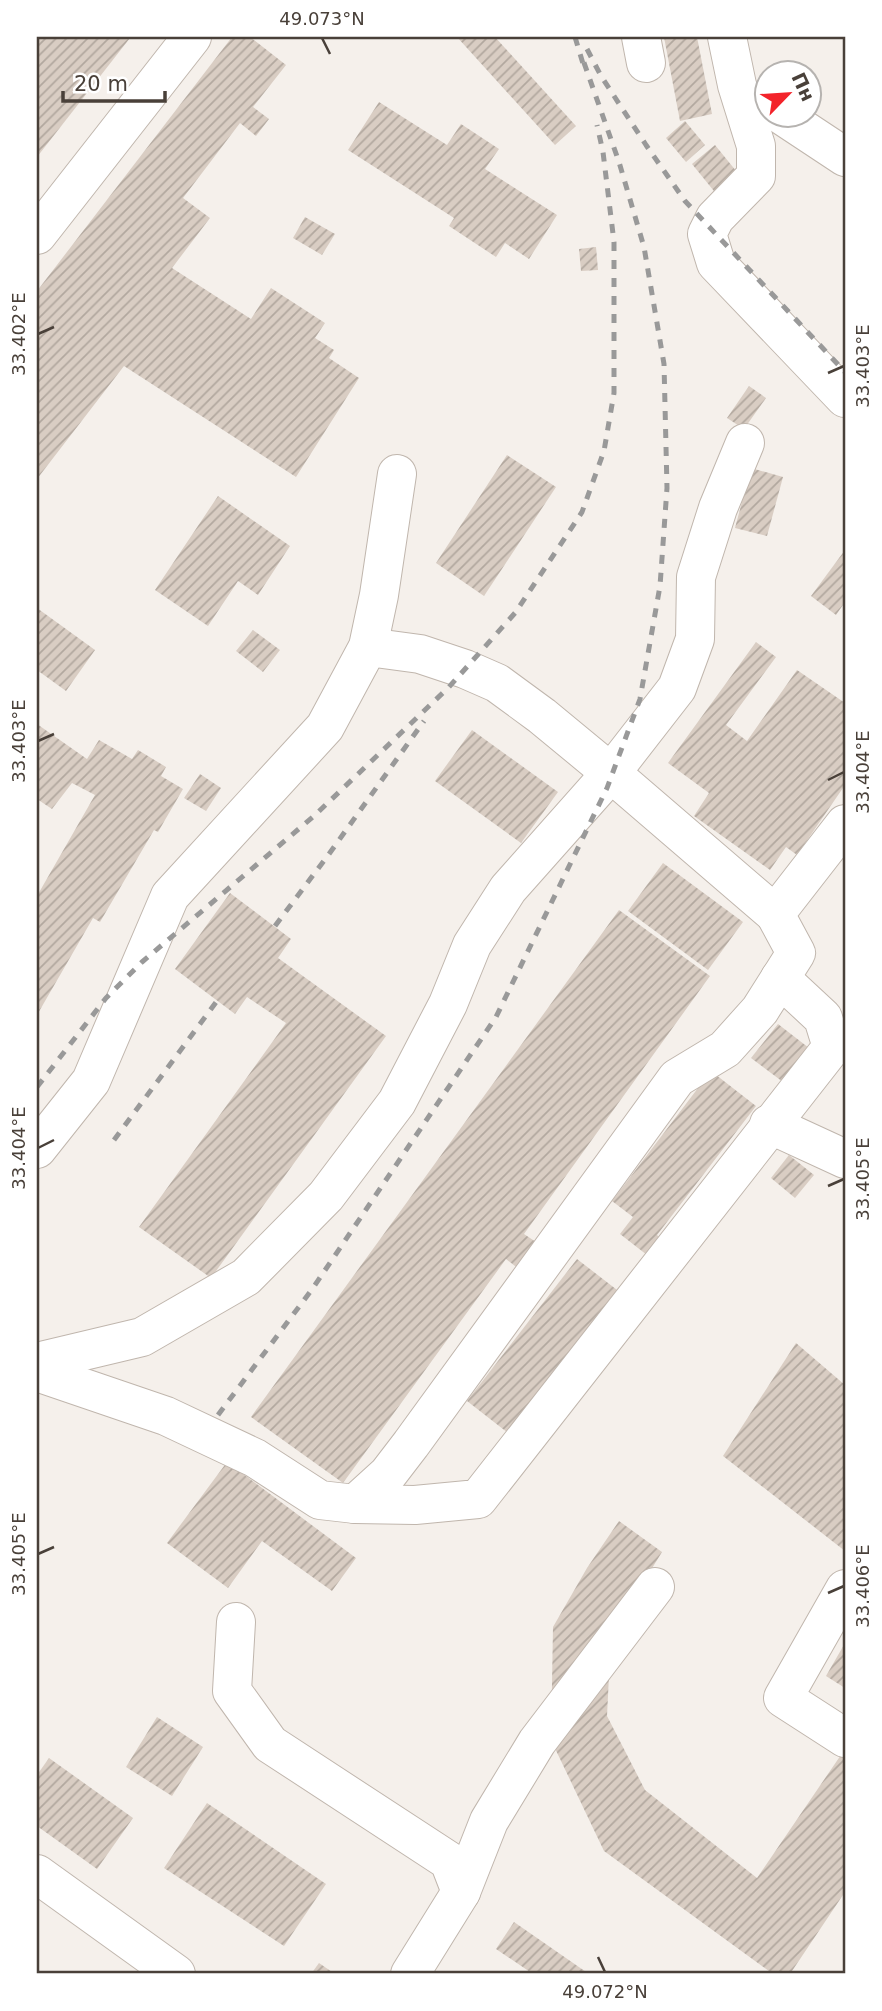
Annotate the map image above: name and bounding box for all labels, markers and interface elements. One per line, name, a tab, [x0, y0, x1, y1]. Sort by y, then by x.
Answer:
text: 49.073°N	[279, 8, 365, 29]
scale bar	[63, 60, 164, 104]
north arrow	[752, 60, 822, 130]
text: Пн	[787, 69, 820, 105]
text: 20 m	[74, 72, 128, 96]
text: 33.402°E	[8, 292, 29, 376]
text: 33.403°E	[852, 324, 873, 408]
text: 33.403°E	[8, 699, 29, 783]
text: 33.404°E	[852, 730, 873, 814]
text: 33.404°E	[8, 1106, 29, 1190]
text: 33.405°E	[852, 1137, 873, 1221]
text: 33.405°E	[8, 1512, 29, 1596]
text: 33.406°E	[852, 1544, 873, 1628]
text: 49.072°N	[562, 1981, 648, 2002]

